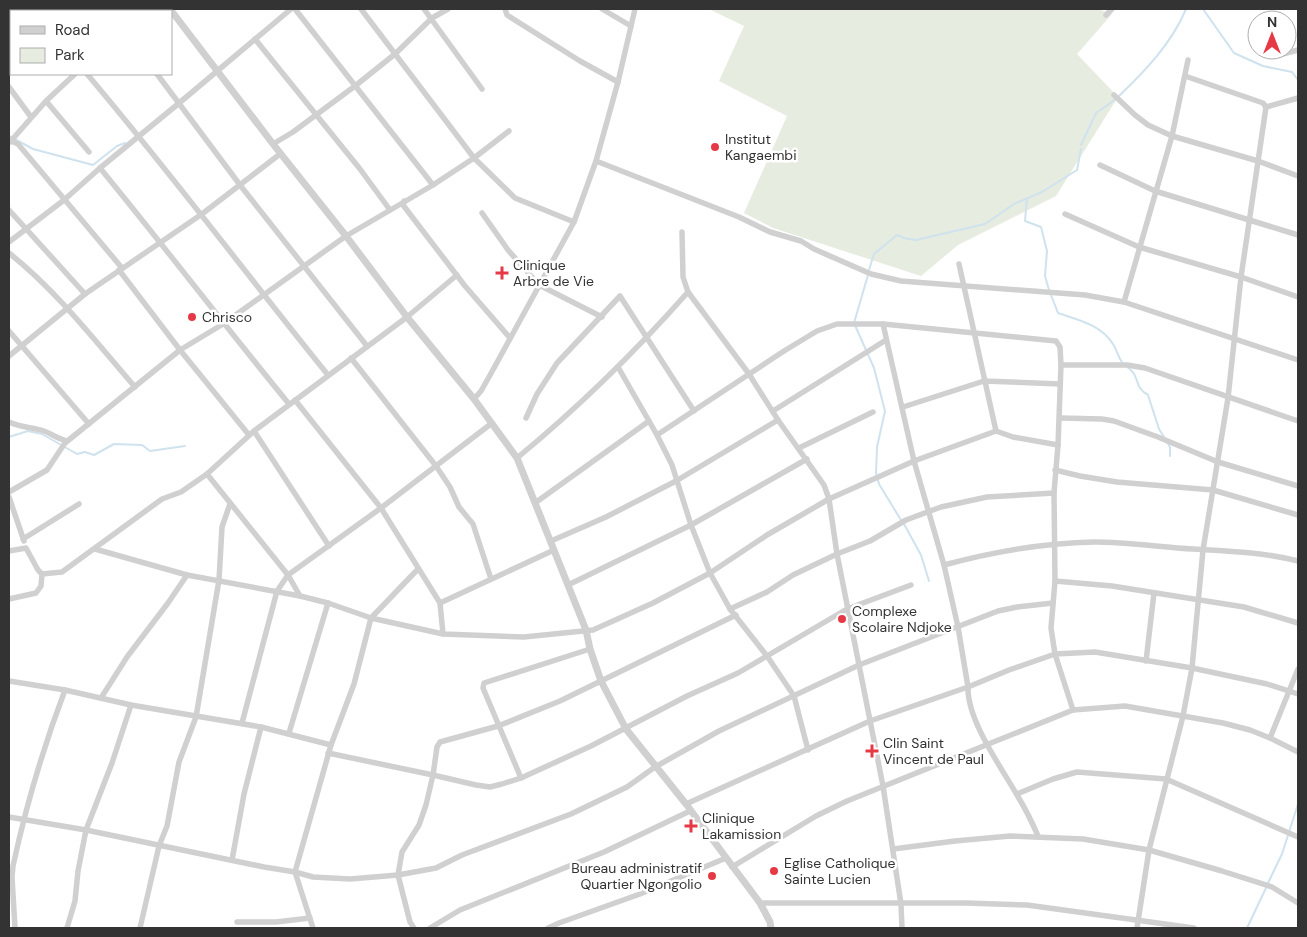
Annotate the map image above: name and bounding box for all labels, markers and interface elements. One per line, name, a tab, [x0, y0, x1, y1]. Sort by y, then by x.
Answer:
legend	[10, 10, 172, 75]
north arrow	[1247, 10, 1297, 60]
text: N	[1267, 13, 1277, 31]
text: Road	[55, 20, 90, 40]
text: Park	[55, 45, 85, 65]
place label: Institut Kangaembi	[725, 130, 797, 164]
marker: Institut Kangaembi	[709, 141, 721, 153]
place label: Clinique Arbre de Vie	[513, 256, 594, 290]
marker: Clinique Arbre de Vie	[495, 266, 509, 280]
place label: Chrisco	[202, 308, 252, 326]
marker: Chrisco	[186, 311, 198, 323]
place label: Complexe Scolaire Ndjoke	[852, 602, 952, 636]
marker: Complexe Scolaire Ndjoke	[836, 613, 848, 625]
place label: Clin Saint Vincent de Paul	[883, 734, 984, 768]
marker: Clin Saint Vincent de Paul	[865, 744, 879, 758]
place label: Clinique Lakamission	[702, 809, 781, 843]
marker: Clinique Lakamission	[684, 819, 698, 833]
place label: Eglise Catholique Sainte Lucien	[784, 854, 895, 888]
place label: Bureau administratif Quartier Ngongolio	[571, 859, 702, 893]
marker: Eglise Catholique Sainte Lucien	[768, 865, 780, 877]
marker: Bureau administratif Quartier Ngongolio	[706, 870, 718, 882]

